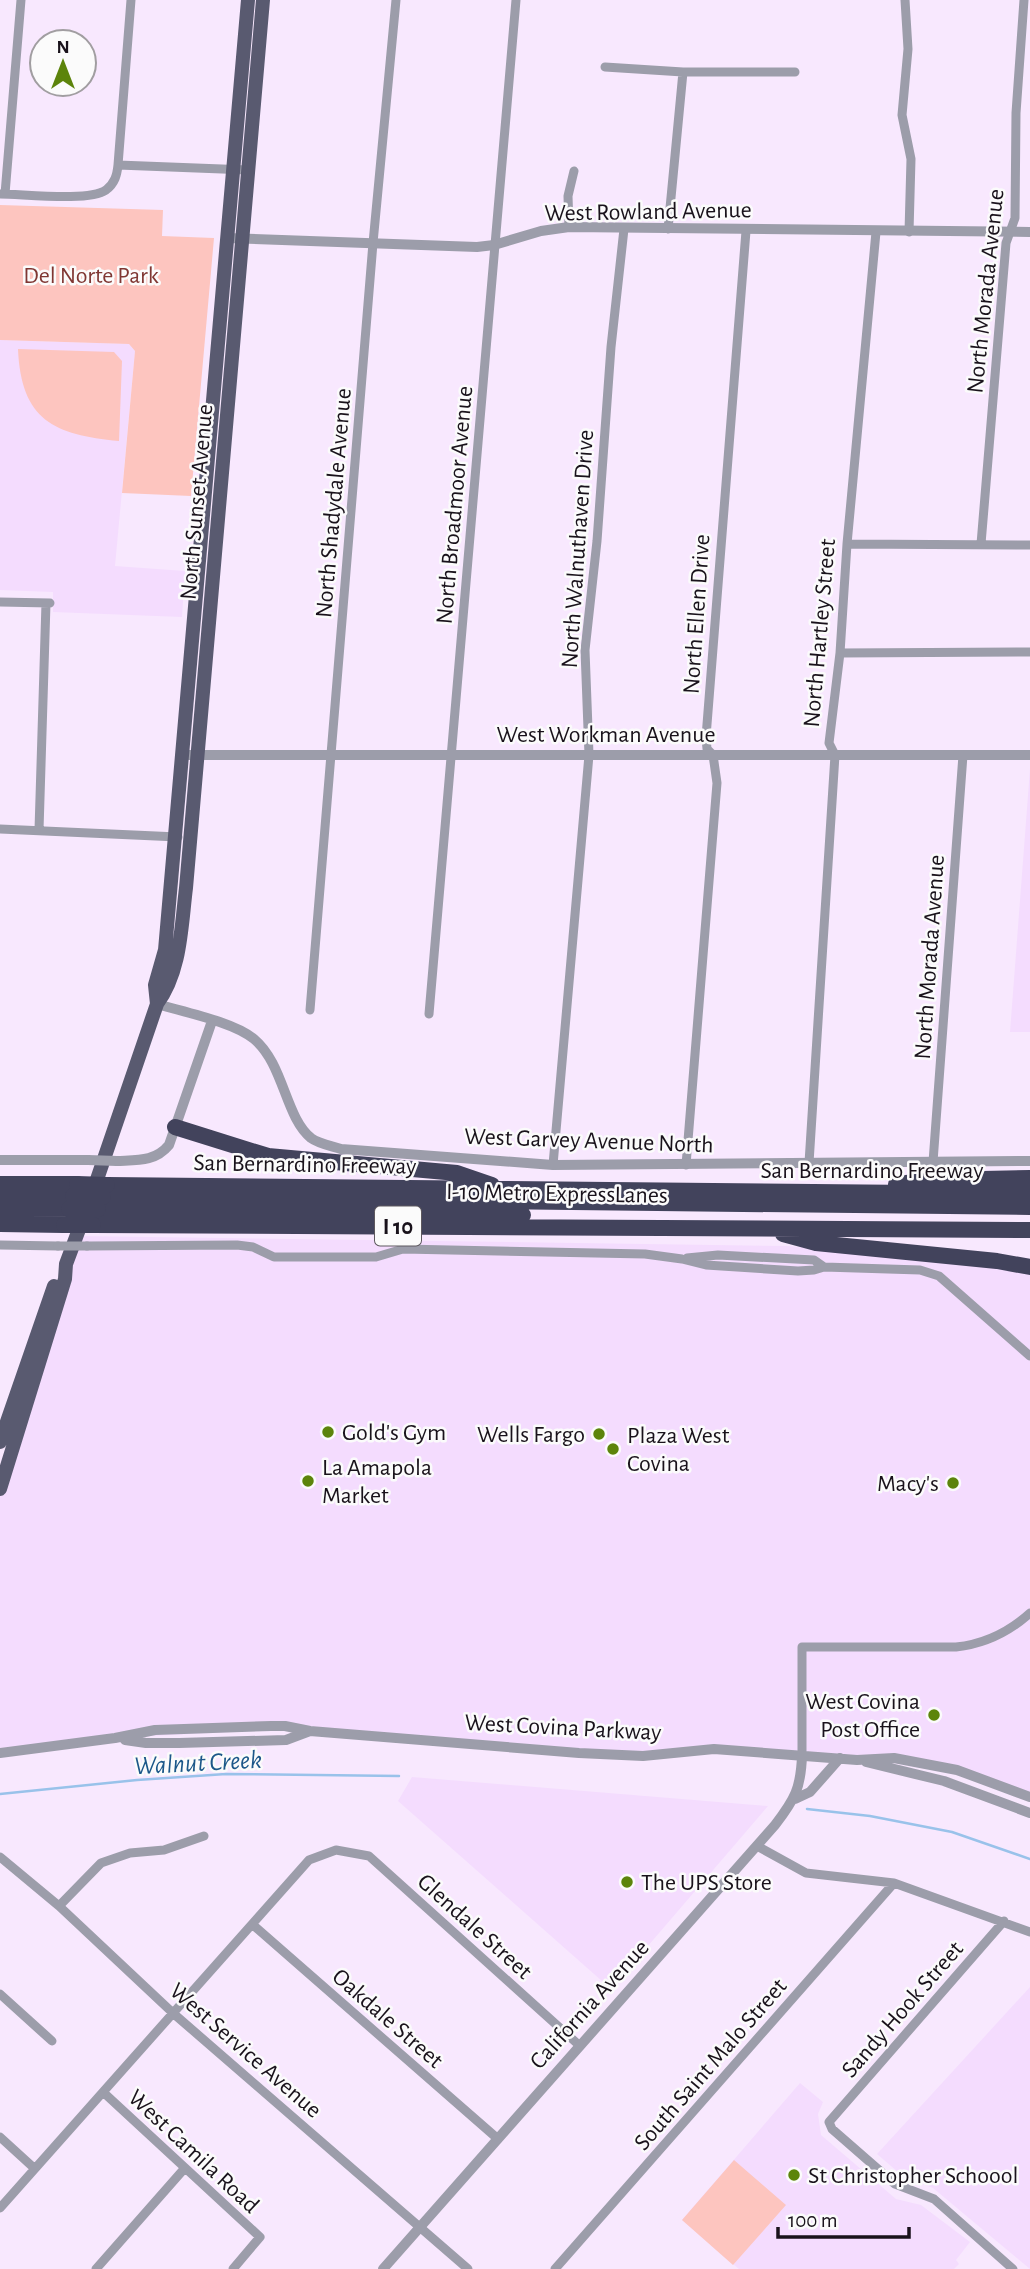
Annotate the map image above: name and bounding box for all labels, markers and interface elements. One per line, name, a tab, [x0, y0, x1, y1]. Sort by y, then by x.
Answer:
north arrow	[28, 28, 98, 98]
text: N	[56, 38, 70, 57]
street label: North Morada Avenue	[963, 188, 1009, 394]
street label: West Rowland Avenue	[544, 198, 752, 226]
park label: Del Norte Park	[23, 264, 159, 288]
street label: North Broadmoor Avenue	[433, 385, 477, 625]
street label: North Shadydale Avenue	[312, 387, 356, 619]
street label: North Sunset Avenue	[176, 403, 218, 601]
street label: North Walnuthaven Drive	[558, 429, 598, 669]
street label: North Ellen Drive	[679, 533, 715, 695]
street label: North Hartley Street	[800, 537, 840, 728]
street label: West Workman Avenue	[497, 723, 715, 747]
street label: North Morada Avenue	[911, 854, 949, 1060]
street label: West Garvey Avenue North	[464, 1125, 714, 1157]
street label: San Bernardino Freeway	[193, 1151, 417, 1179]
street label: San Bernardino Freeway	[760, 1159, 984, 1183]
street label: I-10 Metro ExpressLanes	[446, 1180, 668, 1208]
road number: I 10	[375, 1206, 421, 1246]
place label: Gold's Gym	[342, 1421, 446, 1445]
place label: Wells Fargo	[477, 1423, 585, 1447]
marker: Gold's Gym	[320, 1424, 336, 1440]
place label: Plaza West Covina	[627, 1424, 730, 1476]
marker: Wells Fargo	[591, 1426, 607, 1442]
marker: Plaza West Covina	[605, 1441, 621, 1457]
place label: La Amapola Market	[322, 1456, 432, 1508]
place label: Macy's	[877, 1472, 939, 1496]
marker: La Amapola Market	[300, 1473, 316, 1489]
marker: Macy's	[945, 1475, 961, 1491]
place label: West Covina Post Office	[805, 1690, 920, 1742]
marker: West Covina Post Office	[926, 1707, 942, 1723]
street label: West Covina Parkway	[464, 1711, 662, 1745]
water label: Walnut Creek	[134, 1747, 263, 1779]
street label: Glendale Street	[413, 1869, 536, 1984]
place label: The UPS Store	[641, 1871, 772, 1895]
marker: The UPS Store	[619, 1874, 635, 1890]
street label: California Avenue	[526, 1935, 654, 2074]
street label: Sandy Hook Street	[837, 1937, 968, 2082]
street label: Oakdale Street	[327, 1964, 447, 2073]
street label: South Saint Malo Street	[630, 1974, 792, 2155]
street label: West Service Avenue	[165, 1979, 326, 2123]
street label: West Camila Road	[123, 2085, 263, 2218]
place label: St Christopher Schoool	[808, 2164, 1019, 2188]
marker: St Christopher Schoool	[786, 2167, 802, 2183]
scale bar	[778, 2196, 909, 2240]
text: 100 m	[788, 2210, 838, 2231]

